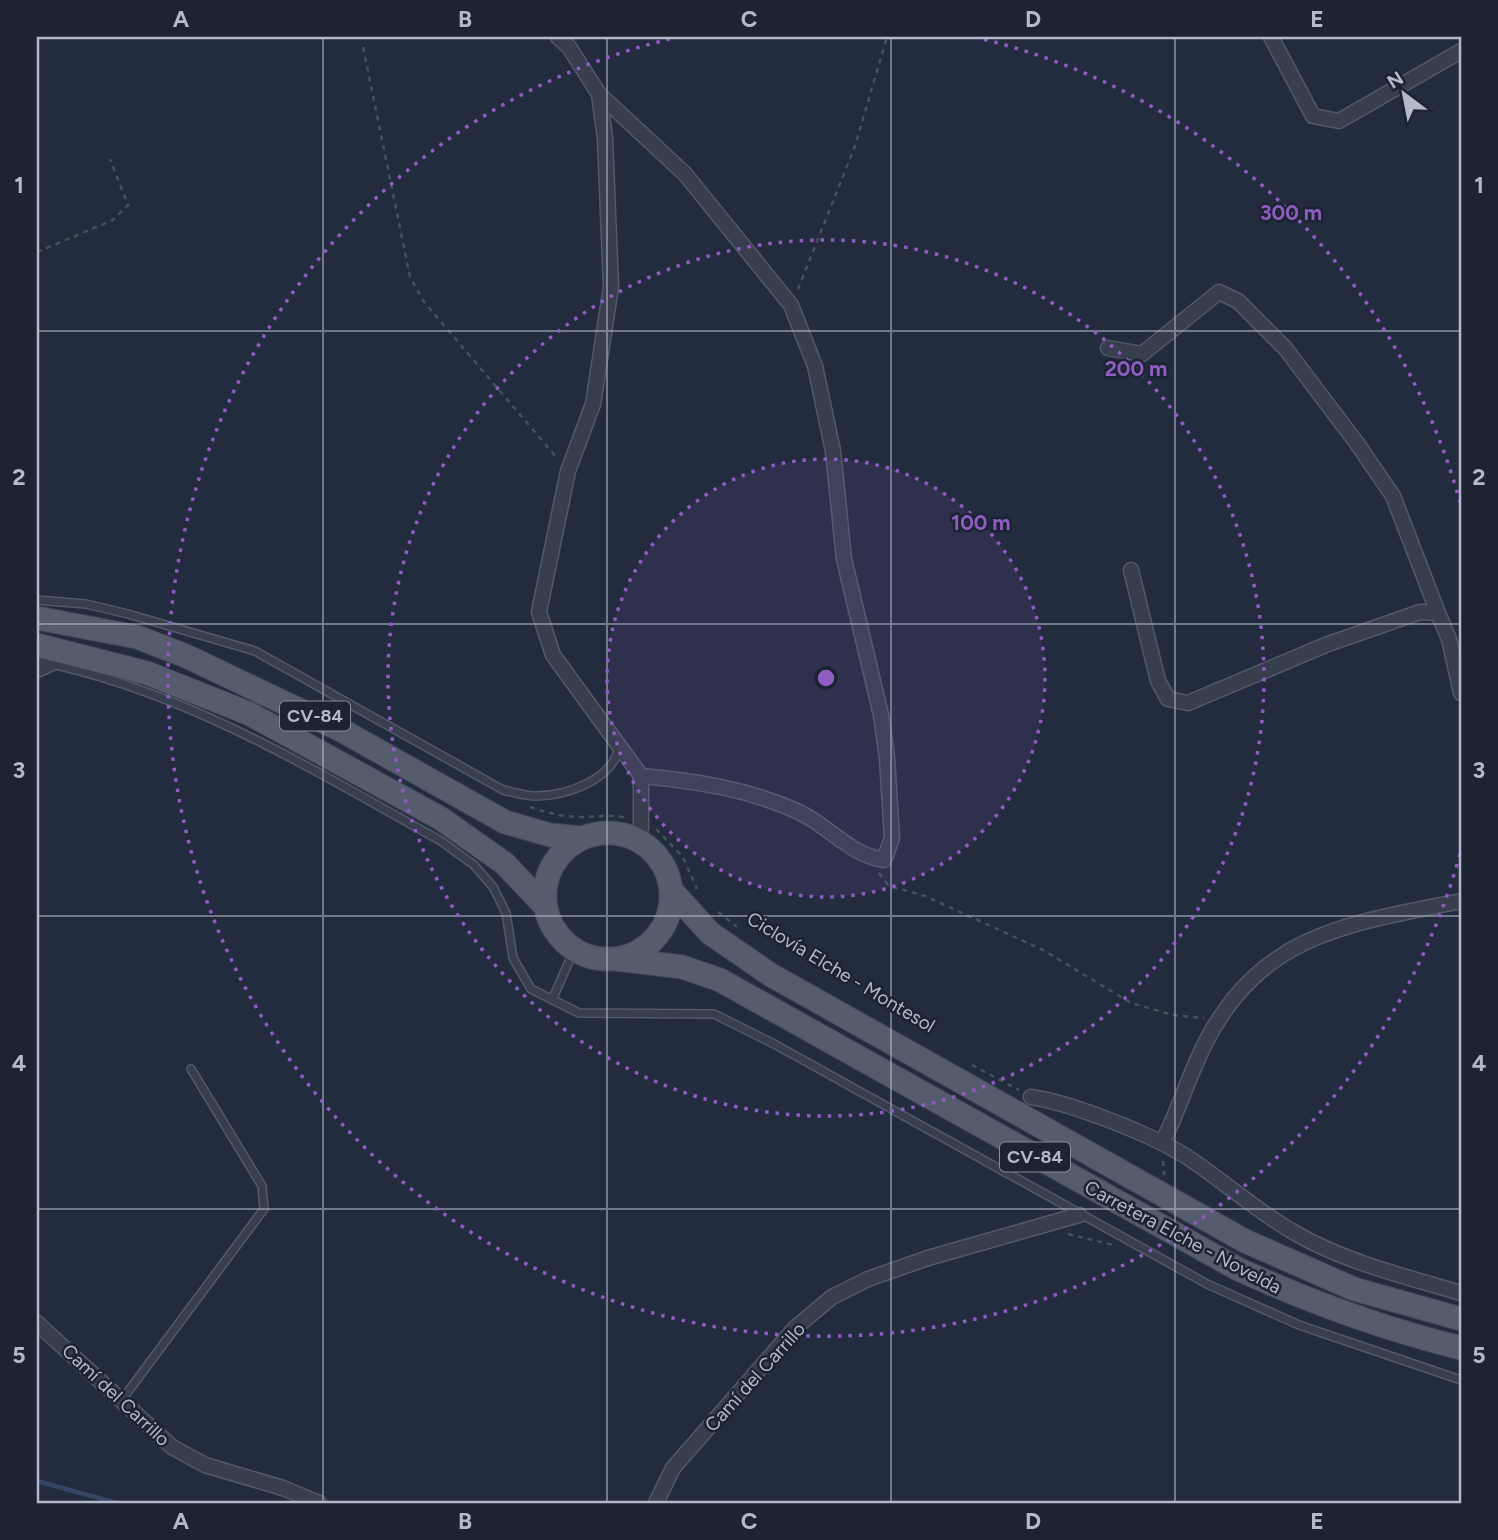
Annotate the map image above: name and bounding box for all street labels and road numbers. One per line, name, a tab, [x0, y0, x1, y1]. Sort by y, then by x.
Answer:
road number: CV-84	[280, 702, 350, 730]
street label: Ciclovía Elche - Montesol	[743, 907, 939, 1037]
road number: CV-84	[1000, 1142, 1070, 1172]
street label: Carretera Elche - Novelda	[1081, 1175, 1285, 1299]
street label: Camí del Carrillo	[700, 1318, 810, 1436]
street label: Camí del Carrillo	[57, 1339, 175, 1451]

